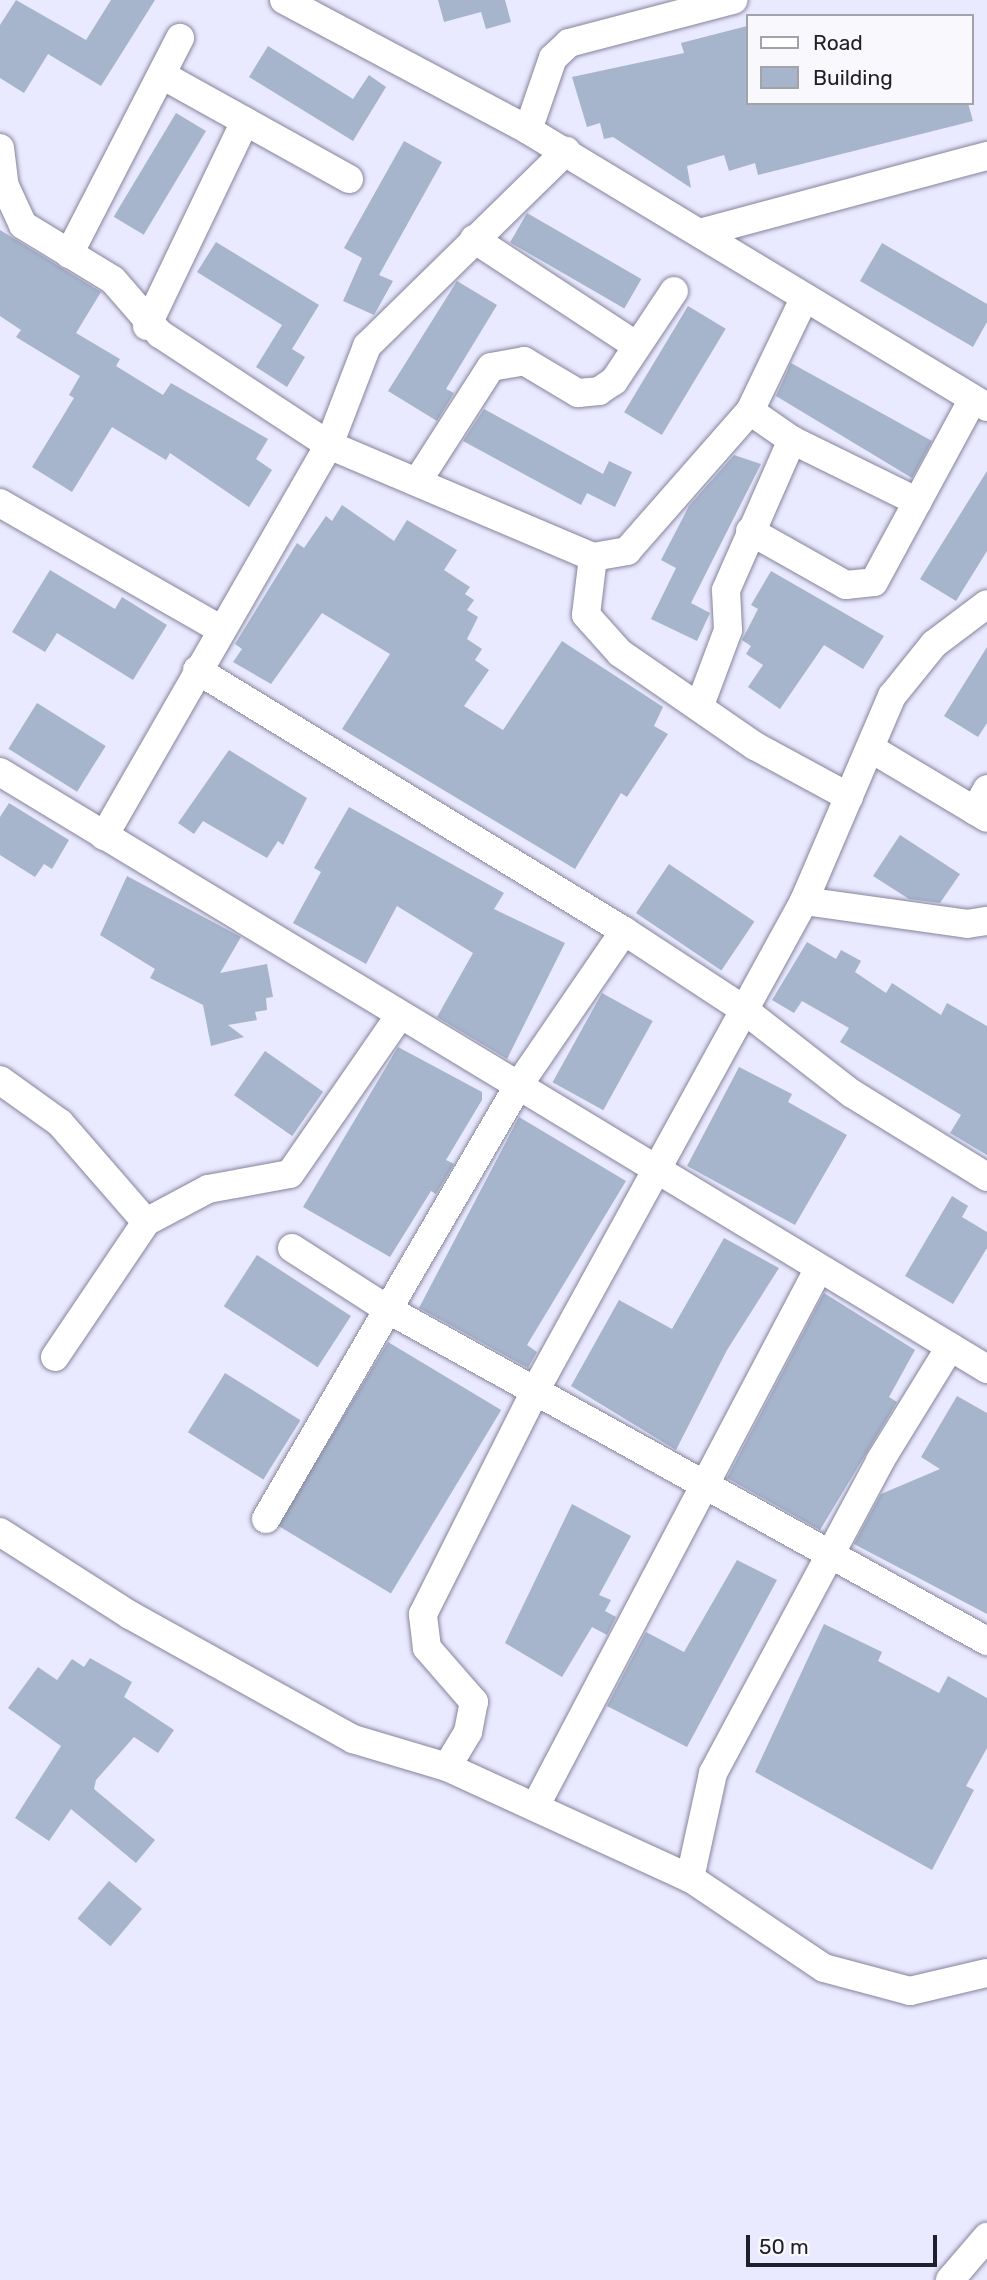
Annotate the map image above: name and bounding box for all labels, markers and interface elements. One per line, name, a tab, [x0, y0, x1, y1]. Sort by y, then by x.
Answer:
legend	[746, 14, 973, 105]
text: Road	[813, 30, 863, 55]
text: Building	[813, 65, 893, 90]
scale bar	[749, 2220, 940, 2264]
text: 50 m	[759, 2234, 809, 2259]

